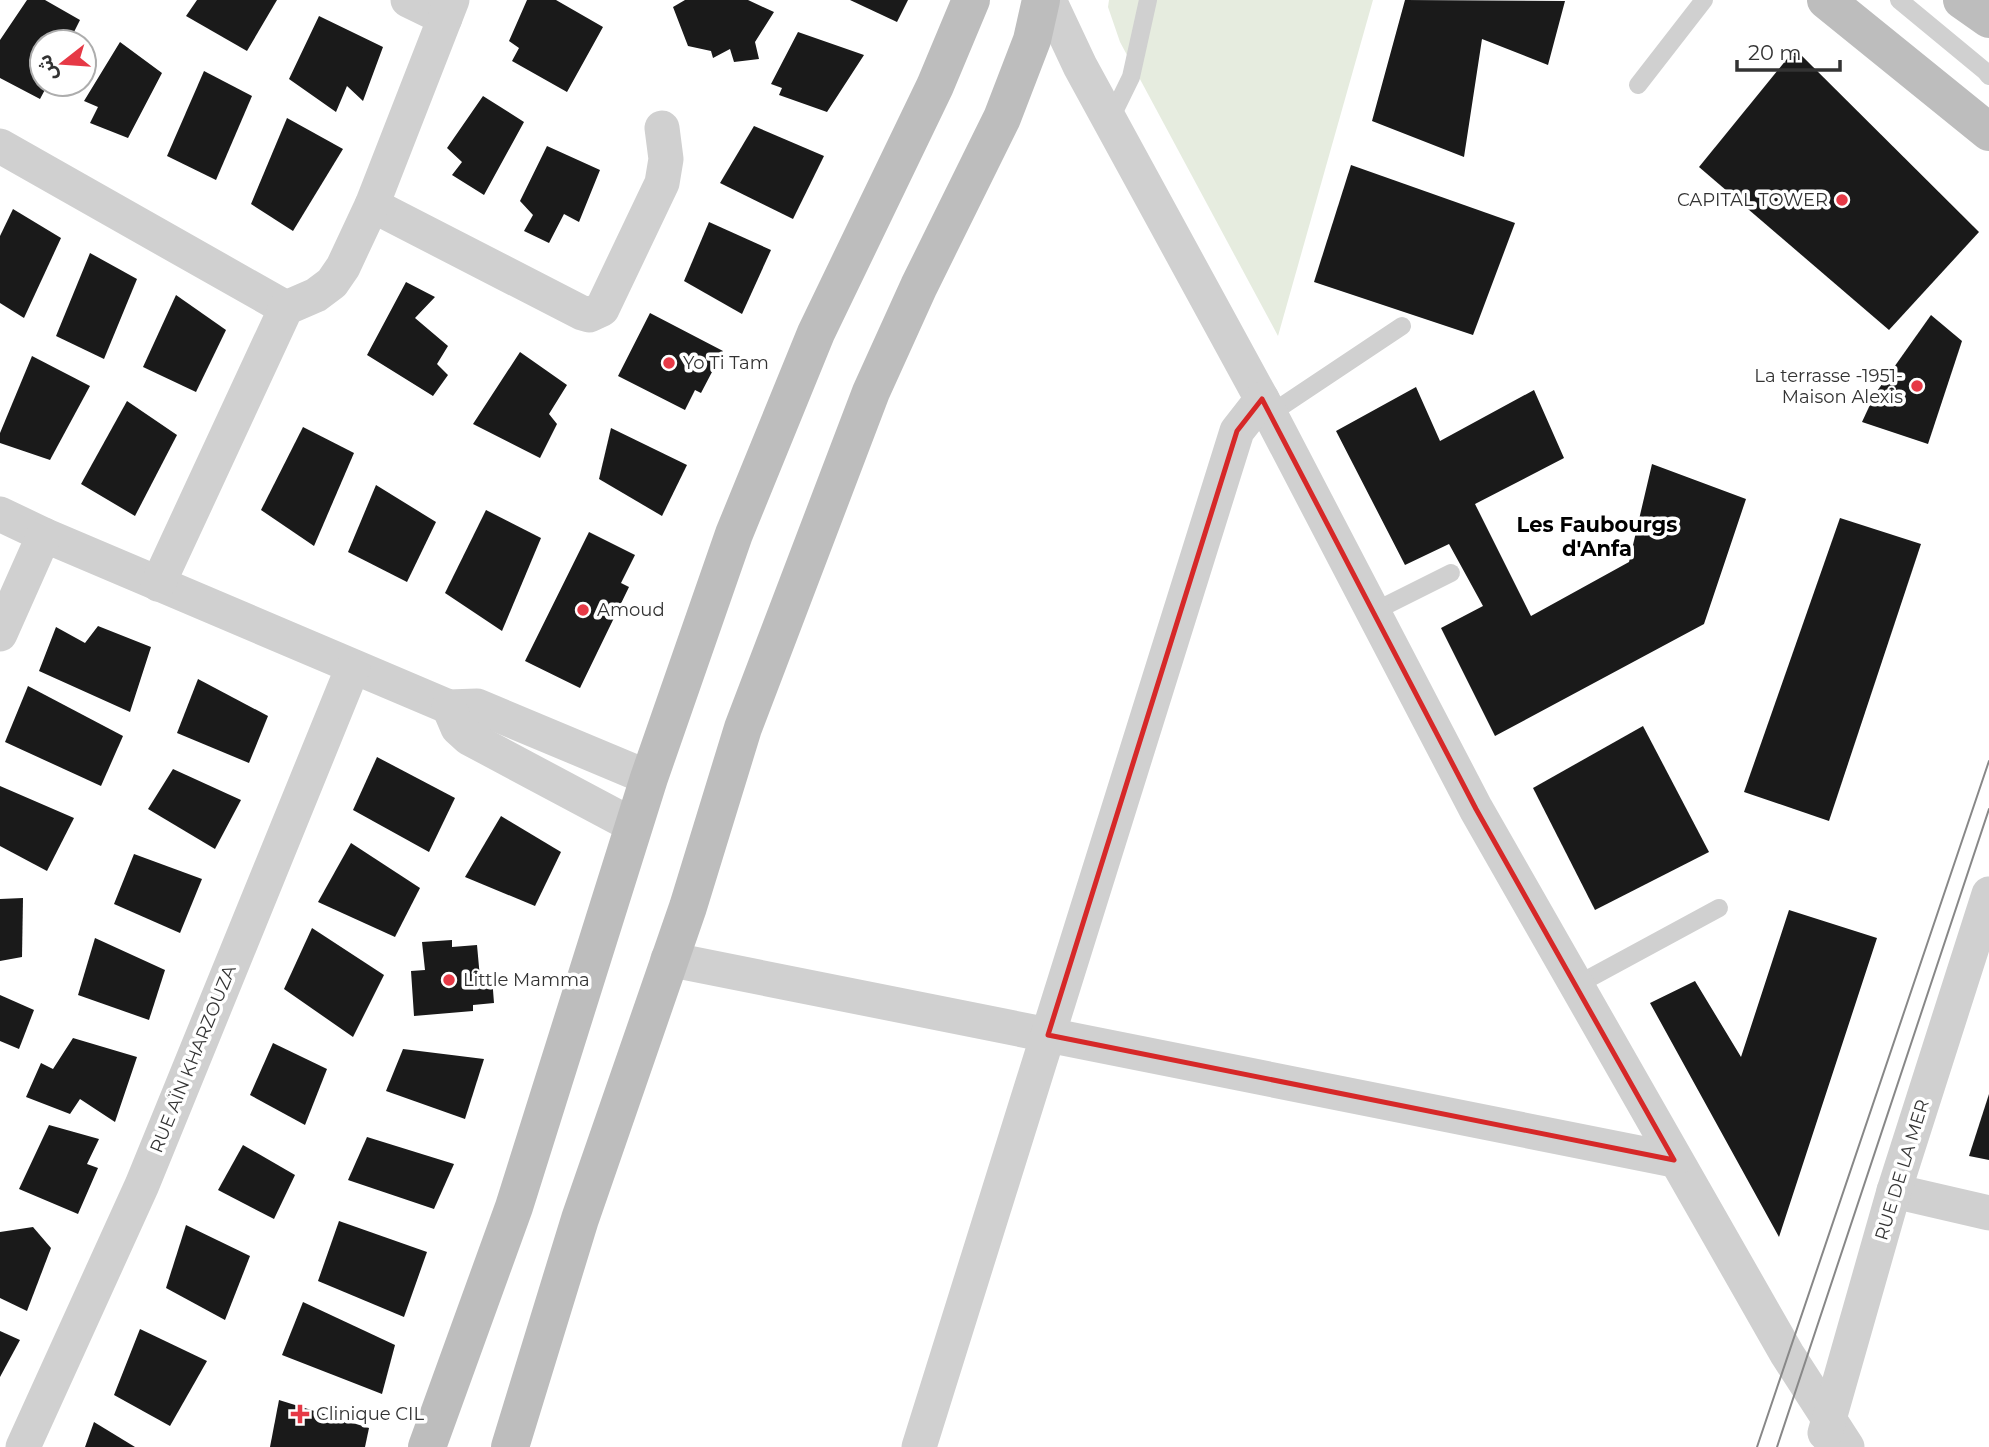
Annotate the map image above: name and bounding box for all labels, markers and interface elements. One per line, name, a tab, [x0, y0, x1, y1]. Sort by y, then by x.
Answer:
north arrow	[28, 28, 98, 98]
scale bar	[1737, 28, 1840, 72]
text: 20 m	[1748, 40, 1802, 65]
text: ش	[32, 52, 62, 84]
place label: CAPITAL TOWER	[1677, 189, 1828, 211]
marker: CAPITAL TOWER	[1834, 192, 1850, 208]
place label: Yo Ti Tam	[683, 352, 769, 374]
marker: Yo Ti Tam	[661, 355, 677, 371]
place label: La terrasse -1951- Maison Alexis	[1754, 365, 1903, 408]
marker: La terrasse -1951- Maison Alexis	[1909, 378, 1925, 394]
district label: Les Faubourgs d'Anfa	[1517, 512, 1677, 561]
place label: Amoud	[597, 599, 665, 621]
marker: Amoud	[575, 602, 591, 618]
street label: RUE AÏN KHARZOUZA	[145, 962, 241, 1156]
place label: Little Mamma	[463, 969, 590, 991]
marker: Little Mamma	[441, 972, 457, 988]
street label: RUE DE LA MER	[1870, 1097, 1934, 1243]
place label: Clinique CIL	[316, 1403, 425, 1425]
marker: Clinique CIL	[290, 1404, 310, 1424]

